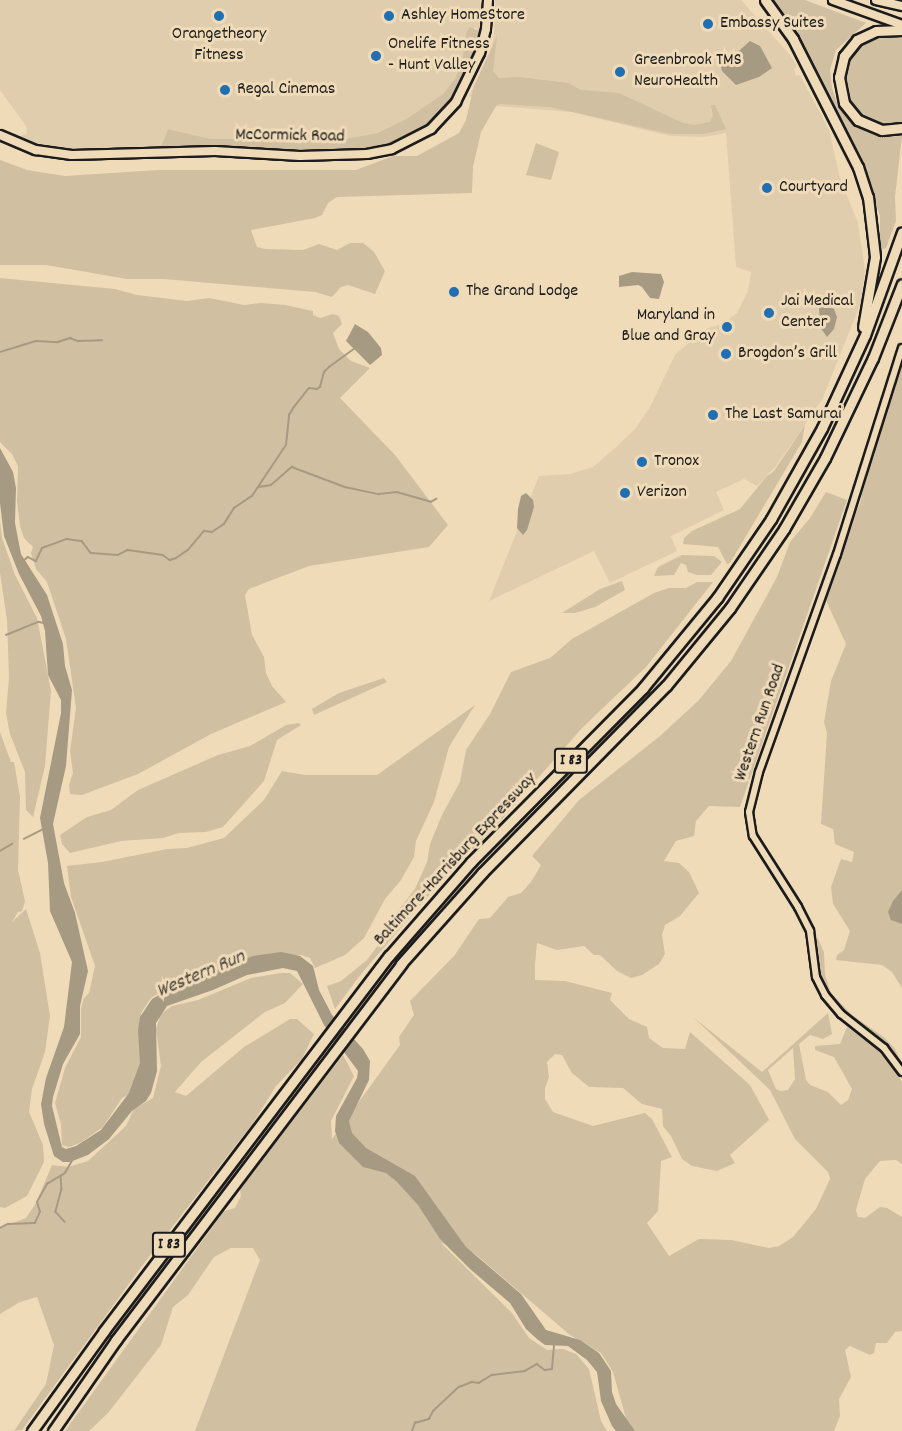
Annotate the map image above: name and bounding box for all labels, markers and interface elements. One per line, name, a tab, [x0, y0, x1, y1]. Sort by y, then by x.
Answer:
place label: Ashley HomeStore	[401, 5, 525, 27]
marker: Orangetheory Fitness	[212, 9, 226, 23]
marker: Ashley HomeStore	[382, 9, 396, 23]
place label: Embassy Suites	[720, 13, 824, 35]
marker: Embassy Suites	[701, 17, 715, 31]
place label: Orangetheory Fitness	[172, 25, 266, 68]
place label: Onelife Fitness - Hunt Valley	[388, 35, 490, 78]
marker: Onelife Fitness - Hunt Valley	[369, 49, 383, 63]
place label: Greenbrook TMS NeuroHealth	[634, 51, 742, 94]
marker: Greenbrook TMS NeuroHealth	[611, 63, 629, 81]
place label: Regal Cinemas	[237, 79, 335, 101]
marker: Regal Cinemas	[218, 83, 232, 97]
street label: McCormick Road	[235, 125, 345, 149]
place label: Courtyard	[779, 177, 848, 199]
marker: Courtyard	[760, 181, 774, 195]
place label: The Grand Lodge	[466, 281, 578, 303]
marker: The Grand Lodge	[447, 285, 461, 299]
place label: Jai Medical Center	[781, 292, 854, 334]
place label: Maryland in Blue and Gray	[622, 306, 715, 348]
marker: Jai Medical Center	[762, 306, 776, 320]
marker: Maryland in Blue and Gray	[720, 320, 734, 334]
place label: Brogdon’s Grill	[738, 343, 837, 365]
marker: Brogdon’s Grill	[719, 347, 733, 361]
place label: The Last Samurai	[725, 404, 842, 426]
marker: The Last Samurai	[706, 408, 720, 422]
place label: Tronox	[654, 451, 699, 473]
marker: Tronox	[635, 455, 649, 469]
place label: Verizon	[637, 482, 687, 504]
marker: Verizon	[618, 486, 632, 500]
street label: Western Run Road	[731, 662, 791, 784]
road number: I 83	[553, 748, 589, 774]
street label: Baltimore-Harrisburg Expressway	[370, 769, 542, 951]
water label: Western Run	[153, 946, 249, 1004]
road number: I 83	[151, 1232, 187, 1258]

